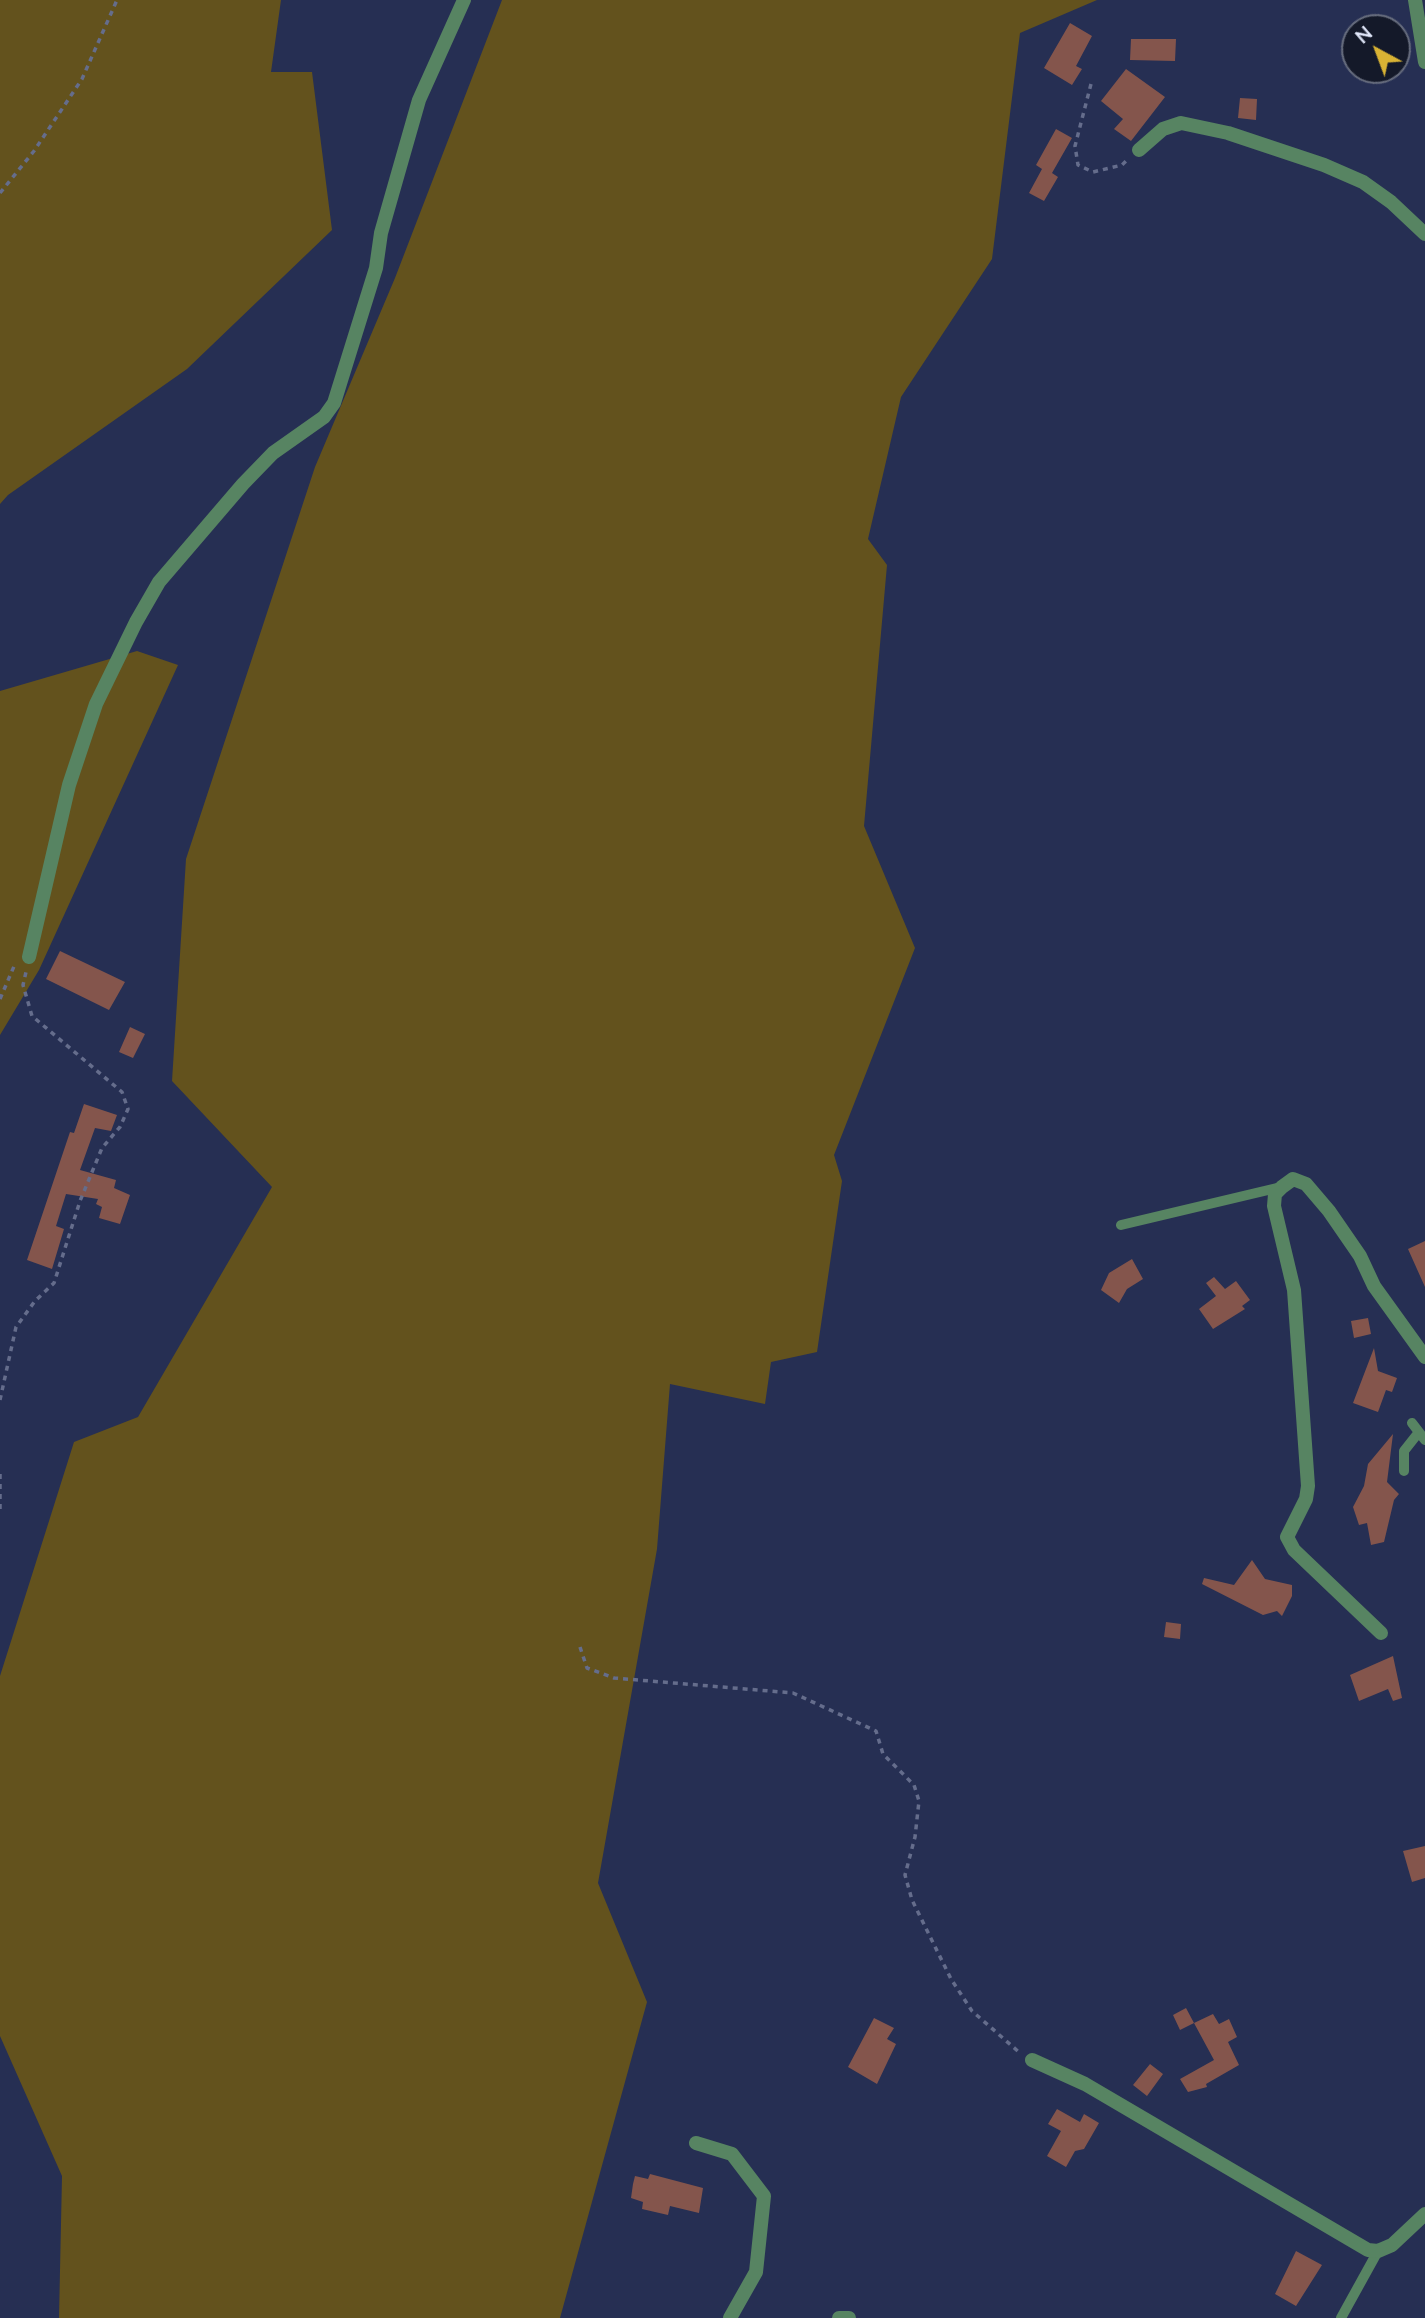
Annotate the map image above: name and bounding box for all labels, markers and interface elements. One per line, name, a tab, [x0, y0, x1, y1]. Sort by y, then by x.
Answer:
north arrow	[1341, 14, 1411, 84]
text: N	[1350, 21, 1376, 48]

